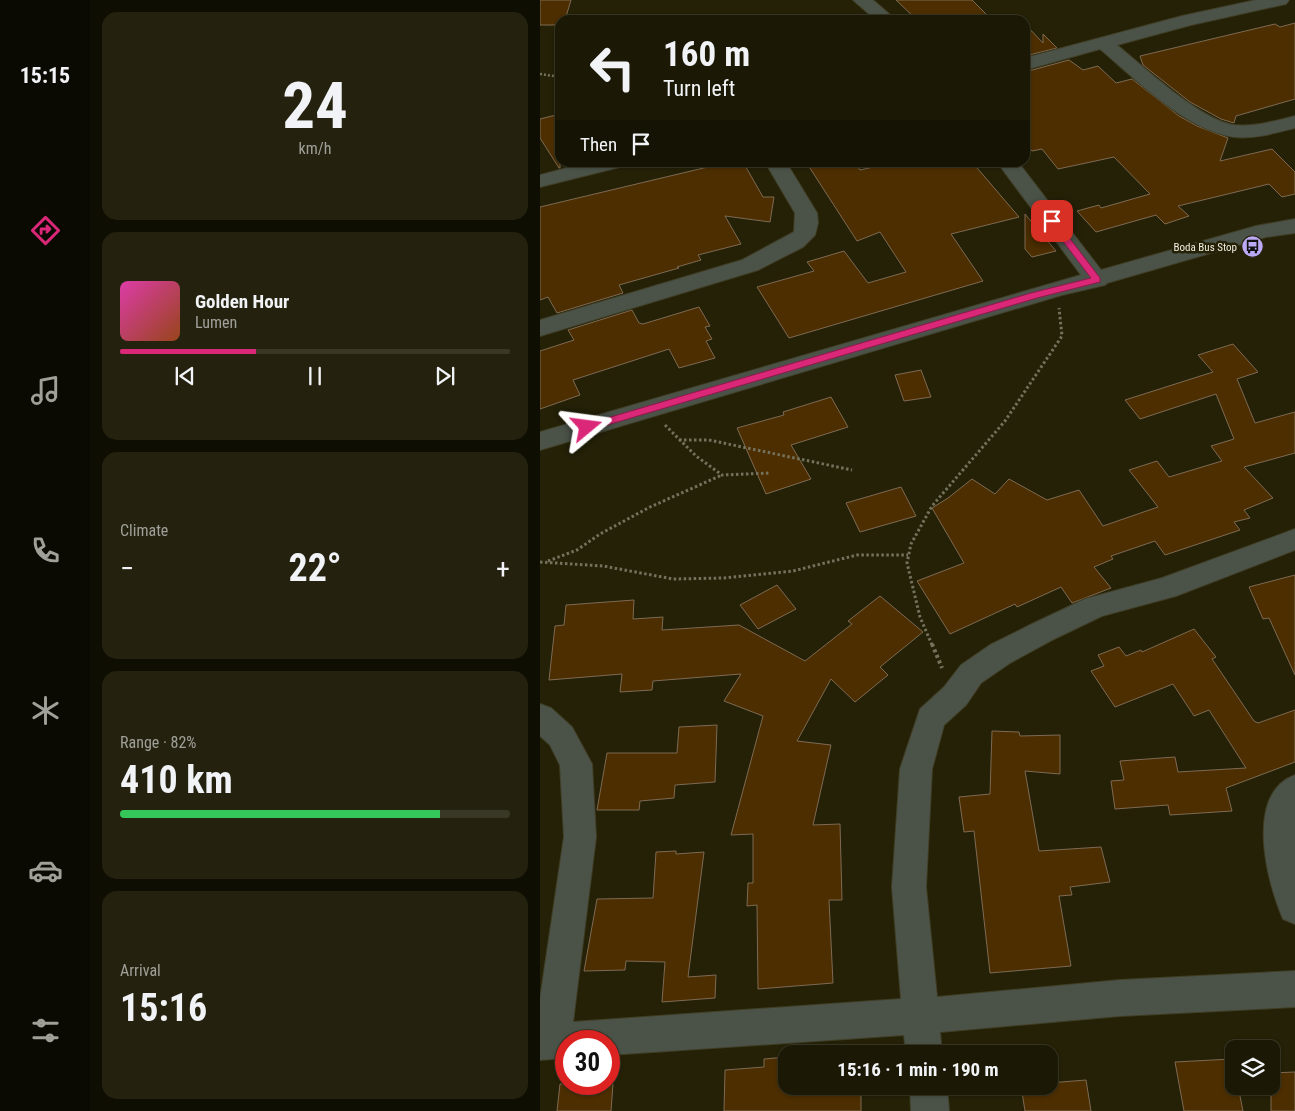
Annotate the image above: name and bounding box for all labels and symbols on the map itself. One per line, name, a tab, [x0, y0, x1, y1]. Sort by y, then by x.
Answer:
pin	[1031, 200, 1073, 242]
bus stop icon: Boda Bus Stop	[1241, 235, 1265, 259]
place label: Boda Bus Stop	[1174, 241, 1237, 254]
position arrow	[560, 400, 612, 452]
speed limit sign: 30	[555, 1030, 620, 1095]

